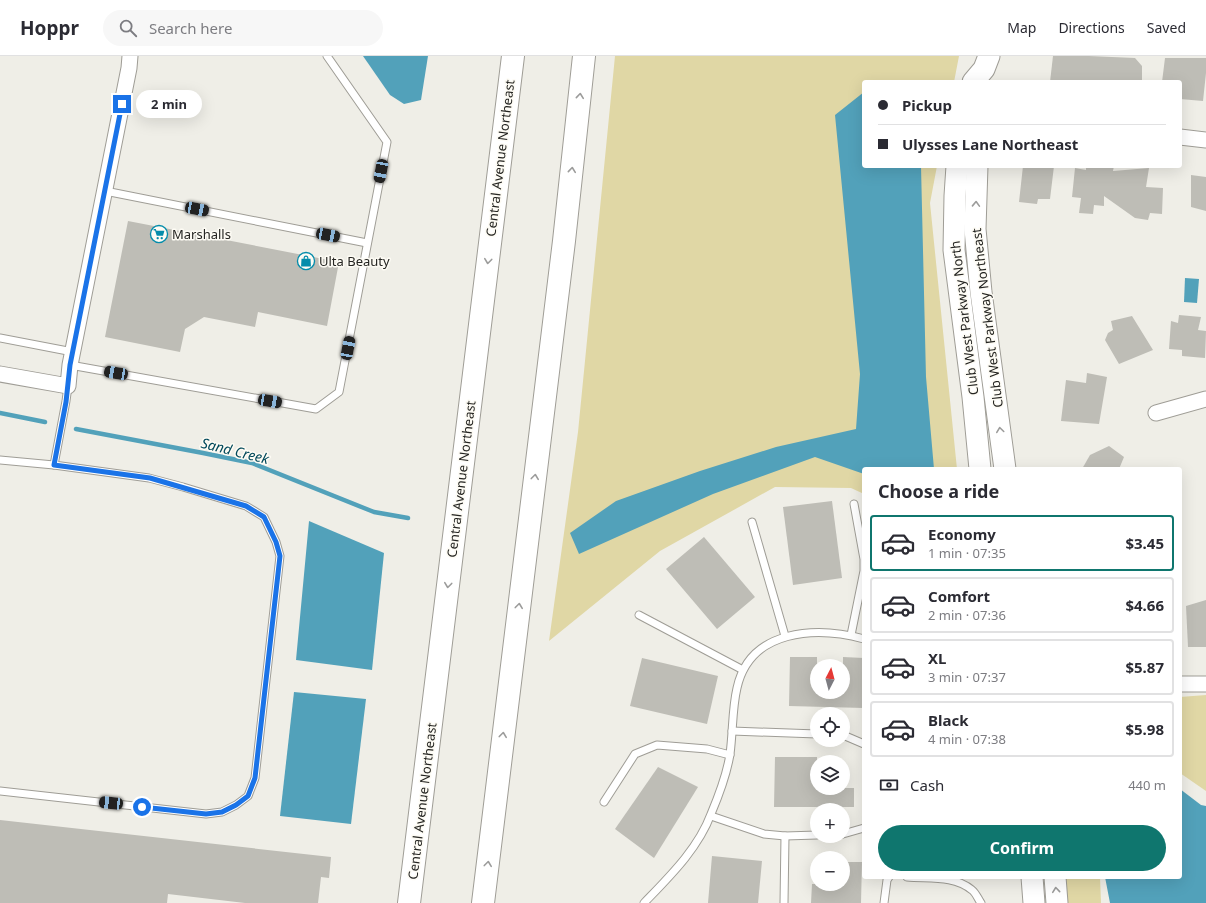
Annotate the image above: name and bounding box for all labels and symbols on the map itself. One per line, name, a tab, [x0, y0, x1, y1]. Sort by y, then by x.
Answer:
street label: Central Avenue Northeast	[481, 78, 519, 237]
callout: 2 min	[136, 90, 202, 118]
one-way arrow	[575, 93, 584, 99]
route end	[113, 95, 131, 113]
car	[373, 158, 389, 184]
one-way arrow	[567, 167, 576, 173]
car	[184, 201, 210, 217]
one-way arrow	[972, 201, 980, 207]
supermarket icon: Marshalls	[149, 224, 169, 244]
place label: Marshalls	[172, 225, 231, 243]
car	[315, 227, 341, 243]
street label: Club West Parkway Northeast	[967, 227, 1007, 409]
street label: Club West Parkway North	[946, 240, 982, 396]
shop icon: Ulta Beauty	[296, 251, 316, 271]
place label: Ulta Beauty	[319, 252, 390, 270]
one-way arrow	[483, 258, 492, 265]
car	[340, 335, 356, 361]
car	[103, 365, 129, 381]
car	[257, 393, 283, 409]
street label: Central Avenue Northeast	[442, 399, 480, 558]
one-way arrow	[996, 427, 1005, 433]
water label: Sand Creek	[199, 433, 272, 468]
one-way arrow	[530, 474, 539, 480]
one-way arrow	[444, 582, 453, 588]
one-way arrow	[514, 603, 523, 609]
north arrow	[810, 659, 850, 699]
street label: Central Avenue Northeast	[403, 721, 441, 880]
one-way arrow	[499, 732, 508, 738]
car	[98, 796, 124, 810]
route start	[133, 798, 151, 816]
one-way arrow	[483, 861, 492, 867]
one-way arrow	[1052, 887, 1061, 893]

